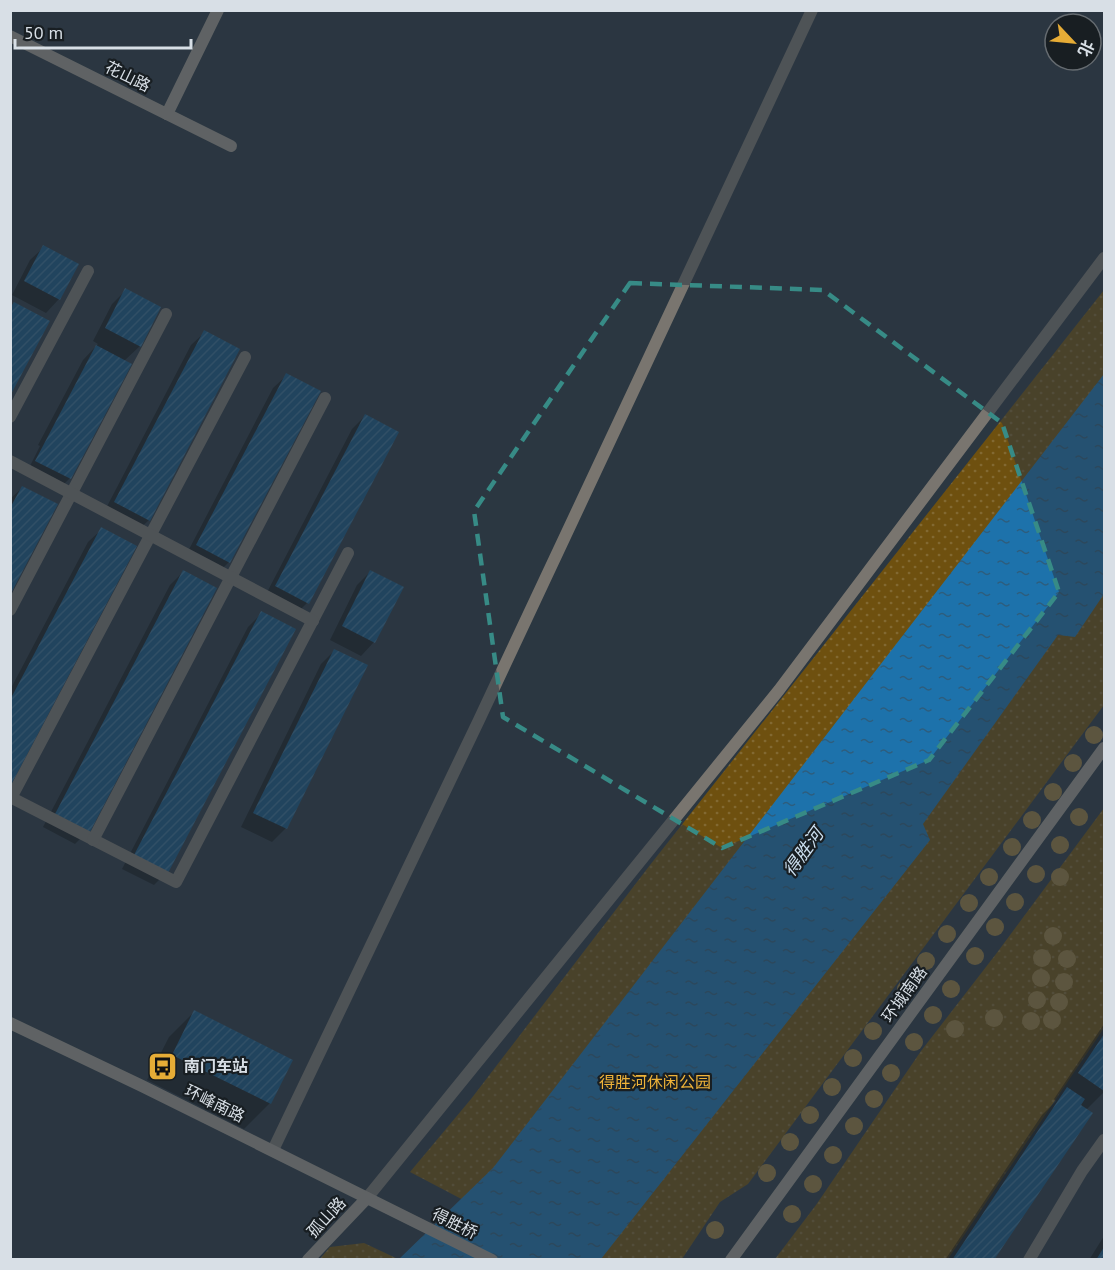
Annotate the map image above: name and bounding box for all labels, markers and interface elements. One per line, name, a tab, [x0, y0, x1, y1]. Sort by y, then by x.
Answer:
scale bar	[15, 12, 190, 50]
north arrow	[1043, 12, 1103, 72]
text: 50 m	[24, 21, 63, 44]
text: 北	[1074, 37, 1099, 60]
street label: 花山路	[102, 56, 154, 96]
water label: 得胜河	[778, 821, 830, 881]
street label: 环城南路	[877, 962, 931, 1026]
bus stop icon: 南门车站	[147, 1050, 179, 1082]
place label: 南门车站	[184, 1056, 248, 1076]
park label: 得胜河休闲公园	[599, 1072, 711, 1092]
street label: 环峰南路	[182, 1080, 248, 1126]
street label: 孤山路	[302, 1193, 350, 1241]
street label: 得胜桥	[429, 1203, 481, 1243]

